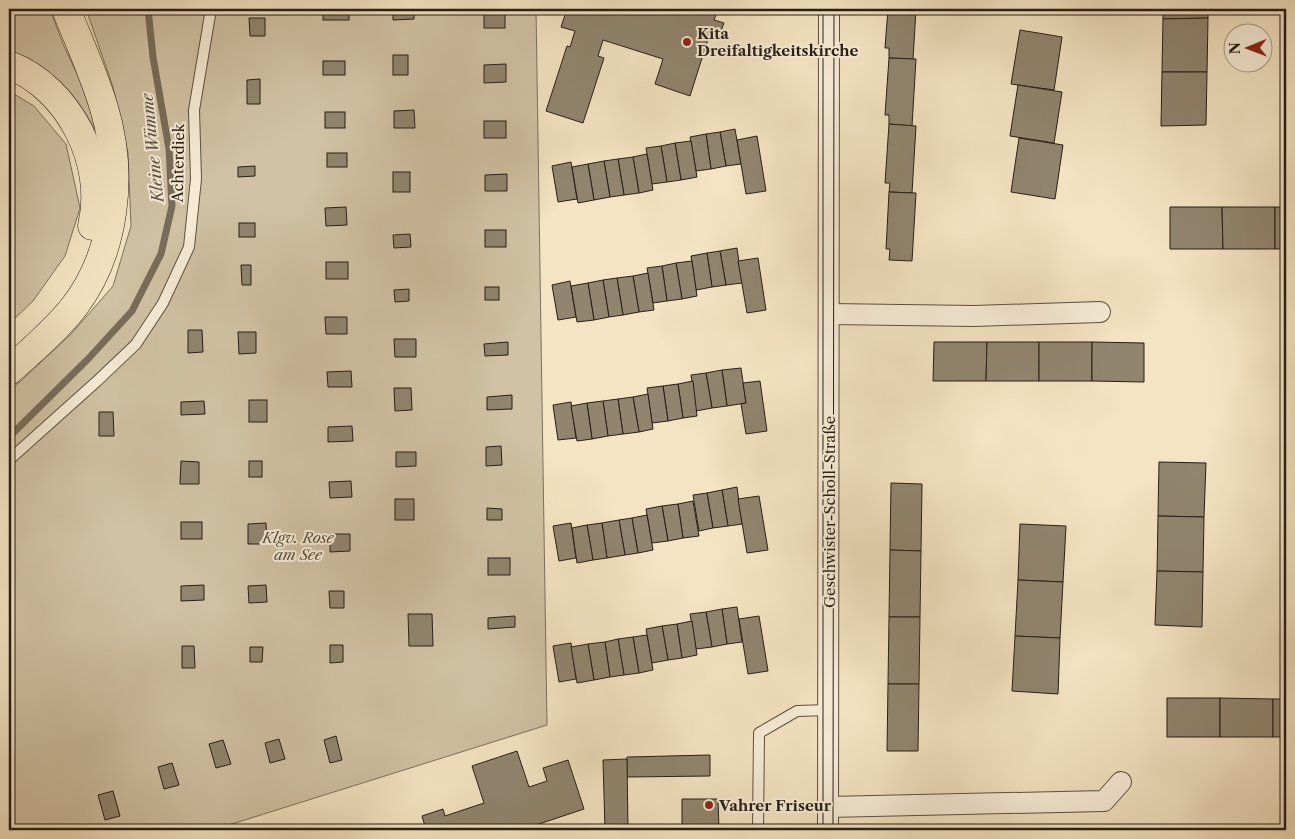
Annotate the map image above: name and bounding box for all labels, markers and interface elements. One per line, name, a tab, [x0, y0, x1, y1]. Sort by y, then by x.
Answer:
north arrow	[1222, 22, 1272, 72]
place label: Kita Dreifaltigkeitskirche	[697, 24, 858, 60]
marker: Kita Dreifaltigkeitskirche	[681, 36, 693, 48]
text: N	[1226, 42, 1244, 54]
water label: Kleine Wümme	[136, 91, 168, 205]
street label: Achterdiek	[168, 122, 188, 204]
street label: Geschwister-Scholl-Straße	[820, 416, 839, 608]
park label: Klgv. Rose am See	[261, 528, 334, 564]
place label: Vahrer Friseur	[718, 796, 832, 815]
marker: Vahrer Friseur	[703, 799, 715, 811]

